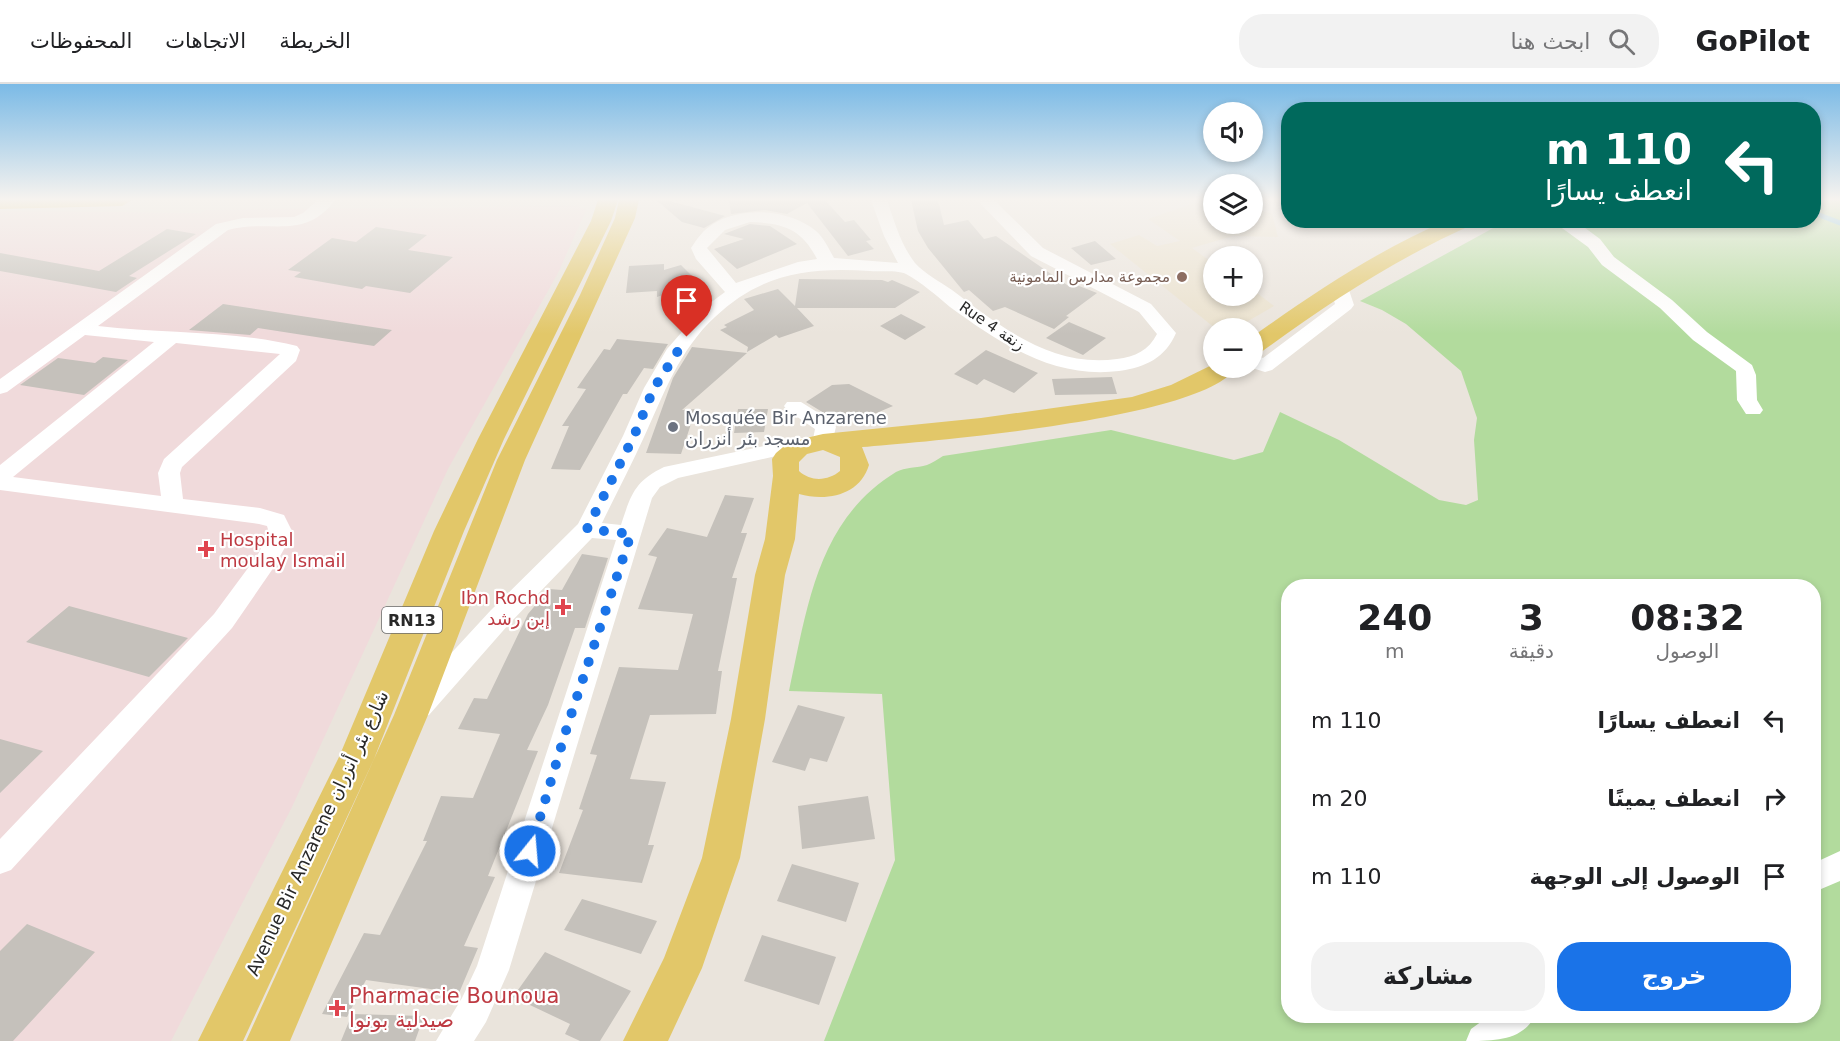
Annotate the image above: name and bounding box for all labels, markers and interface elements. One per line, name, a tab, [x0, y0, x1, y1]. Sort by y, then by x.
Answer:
search box	[1239, 14, 1659, 68]
icon: search	[1605, 25, 1638, 58]
text: GoPilot	[1695, 25, 1810, 58]
text: المحفوظات	[30, 29, 132, 53]
text: الاتجاهات	[165, 29, 246, 53]
text: الخريطة	[279, 29, 351, 53]
text: ابحث هنا	[1510, 29, 1590, 54]
map controls	[1203, 102, 1263, 378]
button: sound	[1203, 102, 1263, 162]
text: 110 m	[1546, 125, 1692, 174]
icon: left	[1713, 126, 1791, 204]
button: layers	[1203, 174, 1263, 234]
text: انعطف يسارًا	[1545, 175, 1692, 206]
button: +	[1203, 246, 1263, 306]
place label: مجموعة مدارس المامونية	[1009, 268, 1170, 286]
marker: مجموعة مدارس المامونية	[1175, 270, 1189, 284]
pin	[661, 275, 712, 337]
icon: arrive	[670, 284, 703, 317]
street label: Rue 4 زنقة	[956, 298, 1028, 354]
button: −	[1203, 318, 1263, 378]
place label: Mosquée Bir Anzarene مسجد بئر أنزران	[685, 407, 887, 450]
marker: Mosquée Bir Anzarene مسجد بئر أنزران	[666, 420, 680, 434]
place label: Hospital moulay Ismail	[220, 529, 346, 571]
marker: Hospital moulay Ismail	[197, 540, 215, 558]
place label: Ibn Rochd إبن رشد	[461, 587, 550, 630]
text: 240	[1357, 597, 1432, 638]
text: 3	[1519, 597, 1544, 638]
text: 08:32	[1630, 597, 1745, 638]
marker: Ibn Rochd إبن رشد	[554, 598, 572, 616]
road number: RN13	[382, 607, 442, 633]
text: m	[1385, 639, 1405, 663]
text: دقيقة	[1509, 639, 1554, 663]
text: الوصول	[1656, 639, 1719, 663]
street label: Avenue Bir Anzarene شارع بئر أنزران	[241, 687, 393, 979]
icon: left	[1758, 704, 1791, 737]
text: 110 m	[1311, 708, 1381, 733]
text: انعطف يسارًا	[1597, 708, 1740, 733]
icon: right	[1758, 782, 1791, 815]
text: 20 m	[1311, 786, 1367, 811]
text: انعطف يمينًا	[1607, 786, 1740, 811]
position arrow	[498, 819, 562, 883]
icon: arrive	[1758, 860, 1791, 893]
text: 110 m	[1311, 864, 1381, 889]
text: الوصول إلى الوجهة	[1530, 864, 1740, 889]
button: مشاركة	[1311, 942, 1545, 1011]
button: خروج	[1557, 942, 1791, 1011]
place label: Pharmacie Bounoua صيدلية بونوا	[349, 984, 559, 1032]
marker: Pharmacie Bounoua صيدلية بونوا	[330, 1001, 344, 1015]

